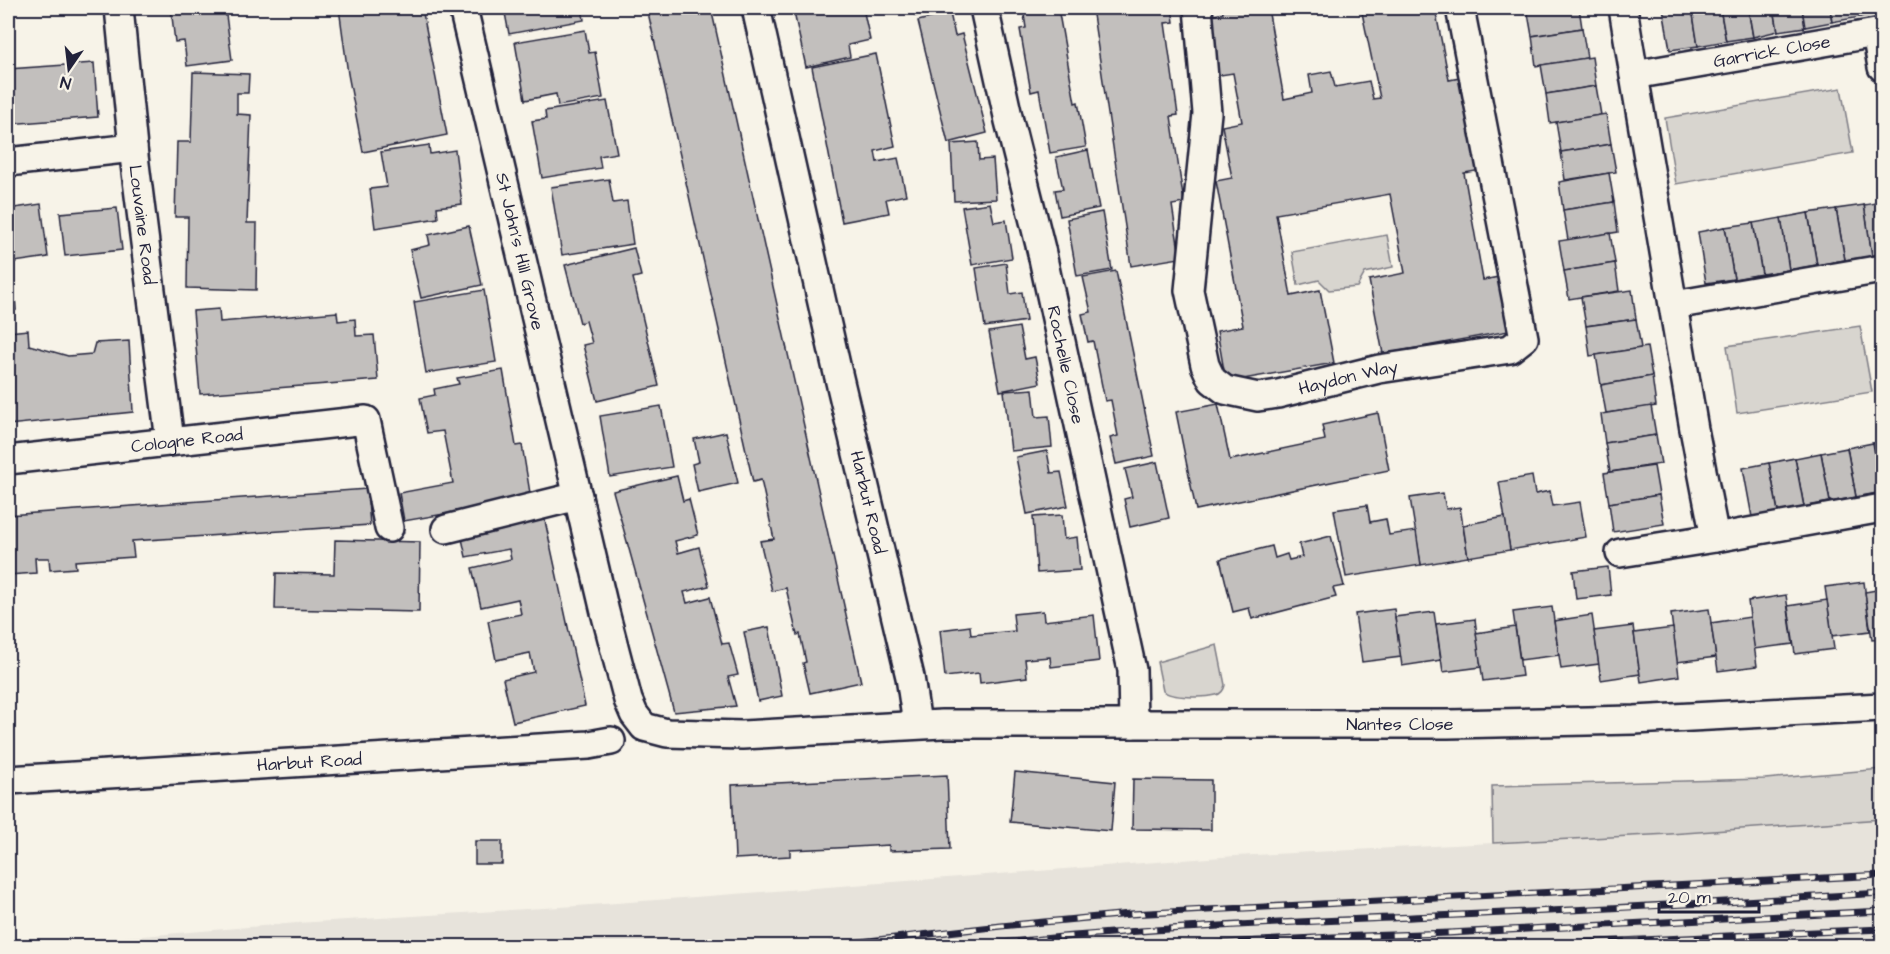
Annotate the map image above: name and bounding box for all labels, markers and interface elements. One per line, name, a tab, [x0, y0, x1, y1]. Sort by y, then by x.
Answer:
street label: Garrick Close	[1711, 29, 1832, 74]
north arrow	[39, 39, 99, 99]
text: N	[58, 71, 73, 94]
street label: Louvaine Road	[123, 163, 163, 286]
street label: St John's Hill Grove	[490, 170, 551, 333]
street label: Rochelle Close	[1041, 303, 1091, 426]
street label: Haydon Way	[1296, 354, 1400, 401]
street label: Cologne Road	[130, 421, 244, 459]
street label: Harbut Road	[844, 448, 893, 556]
street label: Nantes Close	[1346, 711, 1454, 737]
street label: Harbut Road	[256, 746, 363, 777]
scale bar	[1659, 876, 1760, 914]
text: 20 m	[1668, 885, 1711, 910]

